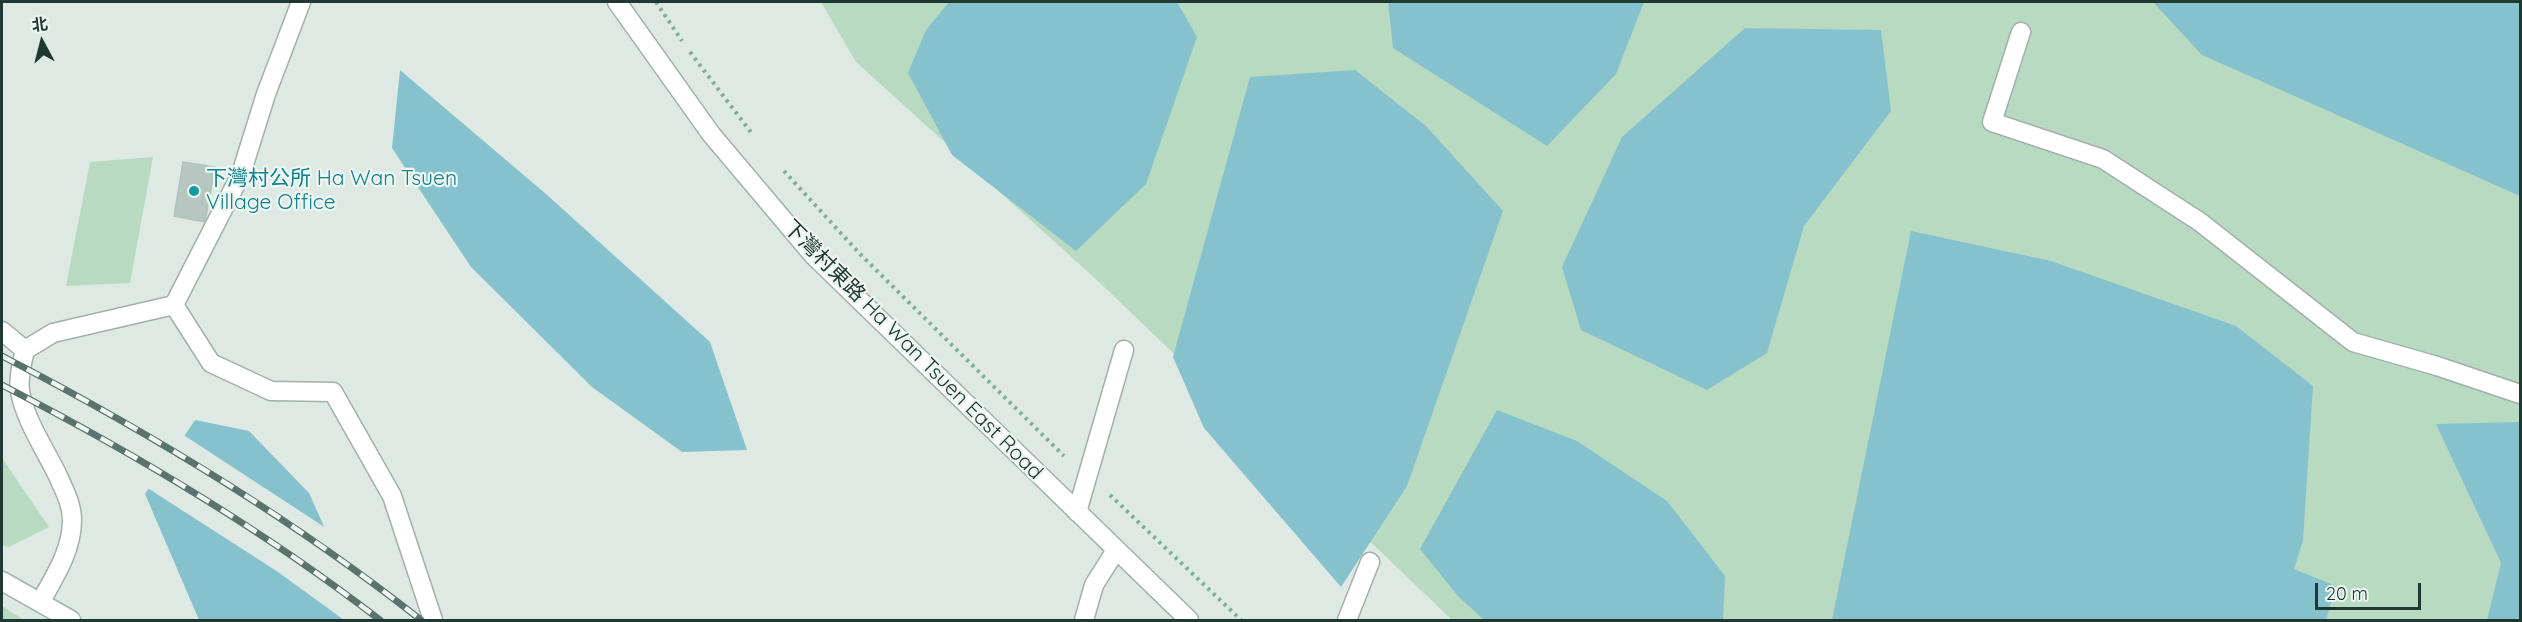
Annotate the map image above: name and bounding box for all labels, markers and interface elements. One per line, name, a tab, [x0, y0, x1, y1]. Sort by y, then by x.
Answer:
north arrow	[12, 12, 72, 72]
text: 北	[31, 13, 49, 35]
place label: 下灣村公所 Ha Wan Tsuen Village Office	[206, 166, 457, 216]
marker: 下灣村公所 Ha Wan Tsuen Village Office	[187, 184, 201, 198]
street label: 下灣村東路 Ha Wan Tsuen East Road	[778, 215, 1048, 485]
scale bar	[2318, 571, 2424, 609]
text: 20 m	[2326, 582, 2368, 605]

